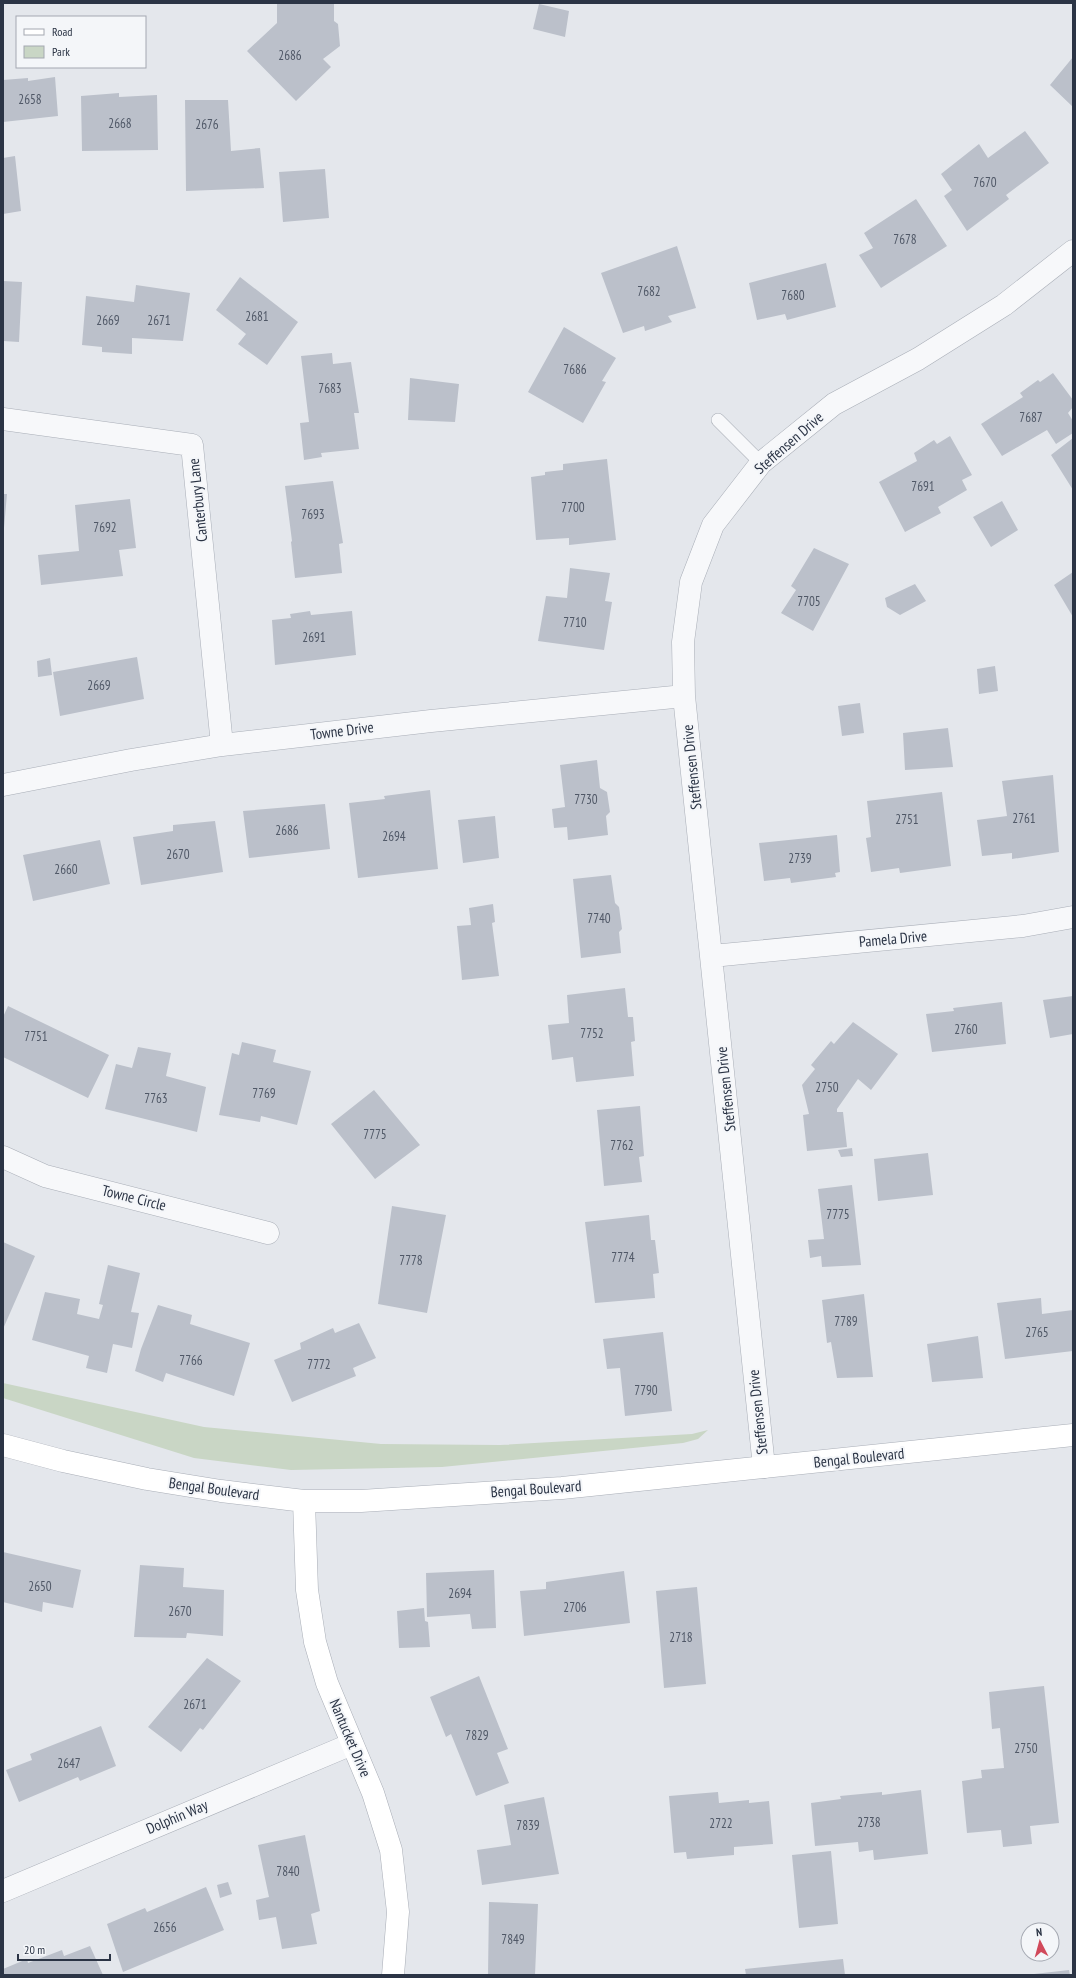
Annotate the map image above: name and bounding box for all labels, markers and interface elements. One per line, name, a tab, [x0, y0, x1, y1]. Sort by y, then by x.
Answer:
legend	[16, 16, 146, 68]
text: Road	[52, 24, 72, 39]
text: Park	[52, 44, 70, 59]
house number: 2686	[278, 47, 302, 64]
house number: 2658	[18, 91, 42, 108]
house number: 2668	[108, 115, 132, 132]
house number: 2676	[195, 116, 219, 133]
house number: 7670	[973, 174, 997, 191]
house number: 7678	[893, 231, 917, 248]
house number: 7682	[637, 283, 661, 300]
house number: 7680	[781, 287, 805, 304]
house number: 2681	[245, 308, 269, 325]
house number: 2669	[96, 312, 120, 329]
house number: 2671	[147, 312, 171, 329]
house number: 7686	[563, 361, 587, 378]
house number: 7683	[318, 380, 342, 397]
street label: Steffensen Drive	[750, 407, 827, 478]
house number: 7687	[1019, 409, 1043, 426]
street label: Canterbury Lane	[184, 457, 211, 543]
house number: 7691	[911, 478, 935, 495]
house number: 7700	[561, 499, 585, 516]
house number: 7693	[301, 506, 325, 523]
house number: 7692	[93, 519, 117, 536]
house number: 7705	[797, 593, 821, 610]
house number: 7710	[563, 614, 587, 631]
house number: 2691	[302, 629, 326, 646]
house number: 2669	[87, 677, 111, 694]
street label: Towne Drive	[309, 717, 375, 744]
street label: Steffensen Drive	[678, 724, 705, 810]
house number: 7730	[574, 791, 598, 808]
house number: 2761	[1012, 810, 1036, 827]
house number: 2751	[895, 811, 919, 828]
house number: 2686	[275, 822, 299, 839]
house number: 2694	[382, 828, 406, 845]
house number: 2670	[166, 846, 190, 863]
house number: 2739	[788, 850, 812, 867]
house number: 2660	[54, 861, 78, 878]
house number: 7740	[587, 910, 611, 927]
street label: Pamela Drive	[858, 926, 928, 951]
house number: 2760	[954, 1021, 978, 1038]
house number: 7752	[580, 1025, 604, 1042]
house number: 7751	[24, 1028, 48, 1045]
street label: Steffensen Drive	[712, 1046, 739, 1132]
house number: 2750	[815, 1079, 839, 1096]
house number: 7769	[252, 1085, 276, 1102]
house number: 7763	[144, 1090, 168, 1107]
house number: 7775	[363, 1126, 387, 1143]
house number: 7762	[610, 1137, 634, 1154]
street label: Towne Circle	[100, 1180, 168, 1215]
house number: 7775	[826, 1206, 850, 1223]
house number: 7774	[611, 1249, 635, 1266]
house number: 7778	[399, 1252, 423, 1269]
house number: 7789	[834, 1313, 858, 1330]
house number: 2765	[1025, 1324, 1049, 1341]
house number: 7766	[179, 1352, 203, 1369]
house number: 7772	[307, 1356, 331, 1373]
street label: Steffensen Drive	[744, 1369, 771, 1455]
house number: 7790	[634, 1382, 658, 1399]
street label: Bengal Boulevard	[813, 1443, 905, 1472]
street label: Bengal Boulevard	[168, 1473, 260, 1504]
street label: Bengal Boulevard	[490, 1476, 582, 1501]
house number: 2650	[28, 1578, 52, 1595]
house number: 2694	[448, 1585, 472, 1602]
house number: 2706	[563, 1599, 587, 1616]
house number: 2670	[168, 1603, 192, 1620]
house number: 2718	[669, 1629, 693, 1646]
house number: 2671	[183, 1696, 207, 1713]
street label: Nantucket Drive	[325, 1696, 375, 1780]
house number: 7829	[465, 1727, 489, 1744]
house number: 2750	[1014, 1740, 1038, 1757]
house number: 2647	[57, 1755, 81, 1772]
street label: Dolphin Way	[143, 1795, 211, 1838]
house number: 2738	[857, 1814, 881, 1831]
house number: 2722	[709, 1815, 733, 1832]
house number: 7839	[516, 1817, 540, 1834]
house number: 7840	[276, 1863, 300, 1880]
house number: 2656	[153, 1919, 177, 1936]
north arrow	[1020, 1922, 1060, 1962]
text: N	[1035, 1925, 1043, 1939]
house number: 7849	[501, 1931, 525, 1948]
scale bar	[18, 1936, 110, 1962]
text: 20 m	[24, 1942, 45, 1957]

